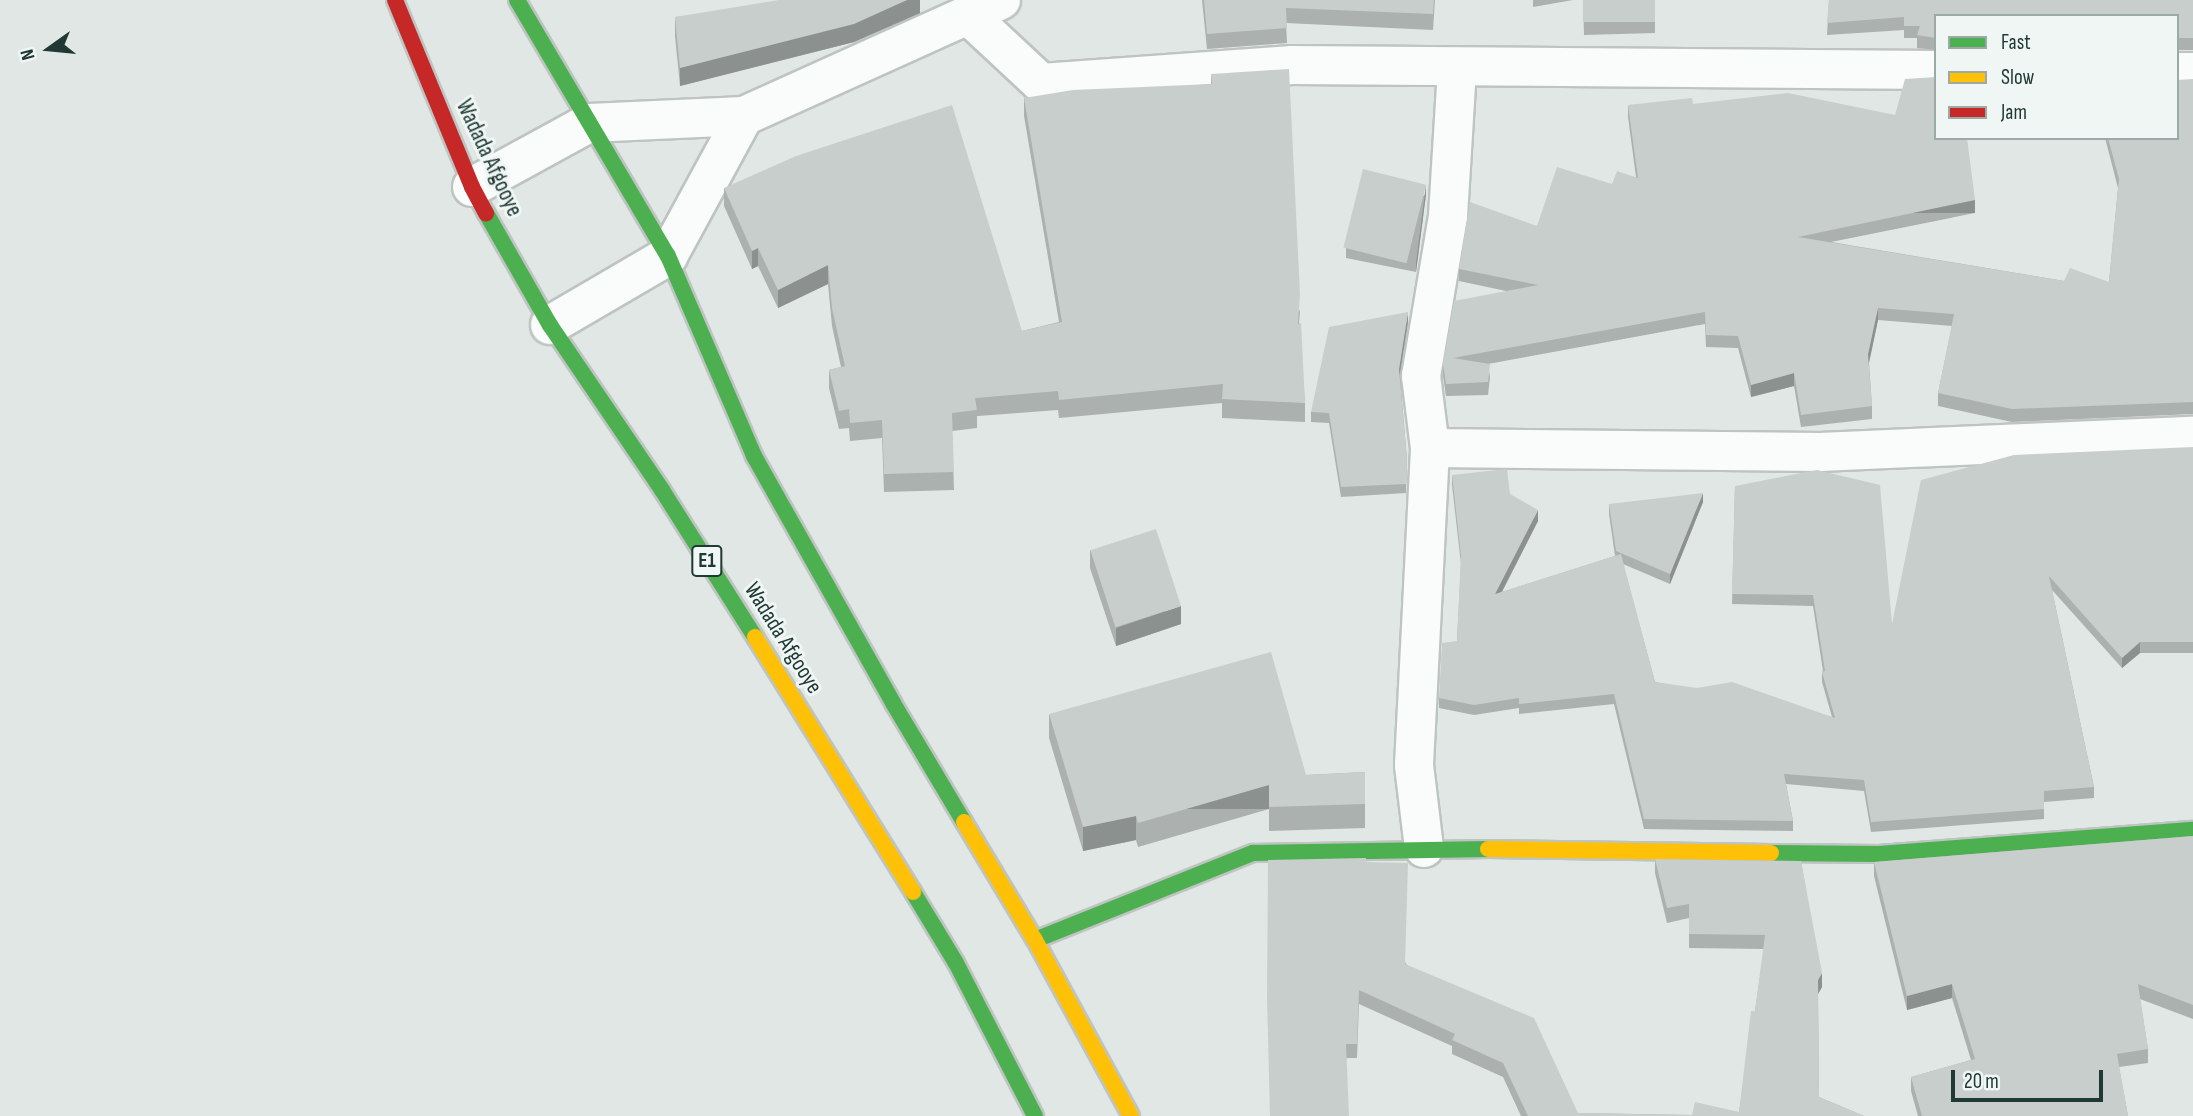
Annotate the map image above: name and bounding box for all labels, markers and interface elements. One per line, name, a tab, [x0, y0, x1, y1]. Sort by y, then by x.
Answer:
north arrow	[14, 14, 84, 84]
legend	[1934, 14, 2179, 140]
text: Fast	[2001, 30, 2031, 55]
text: N	[16, 47, 41, 62]
text: Slow	[2001, 65, 2034, 90]
street label: Wadada Afgooye	[450, 95, 528, 221]
text: Jam	[2001, 100, 2027, 125]
road number: E1	[691, 544, 723, 578]
street label: Wadada Afgooye	[738, 577, 828, 699]
scale bar	[1955, 1056, 2107, 1100]
text: 20 m	[1964, 1069, 1999, 1094]

